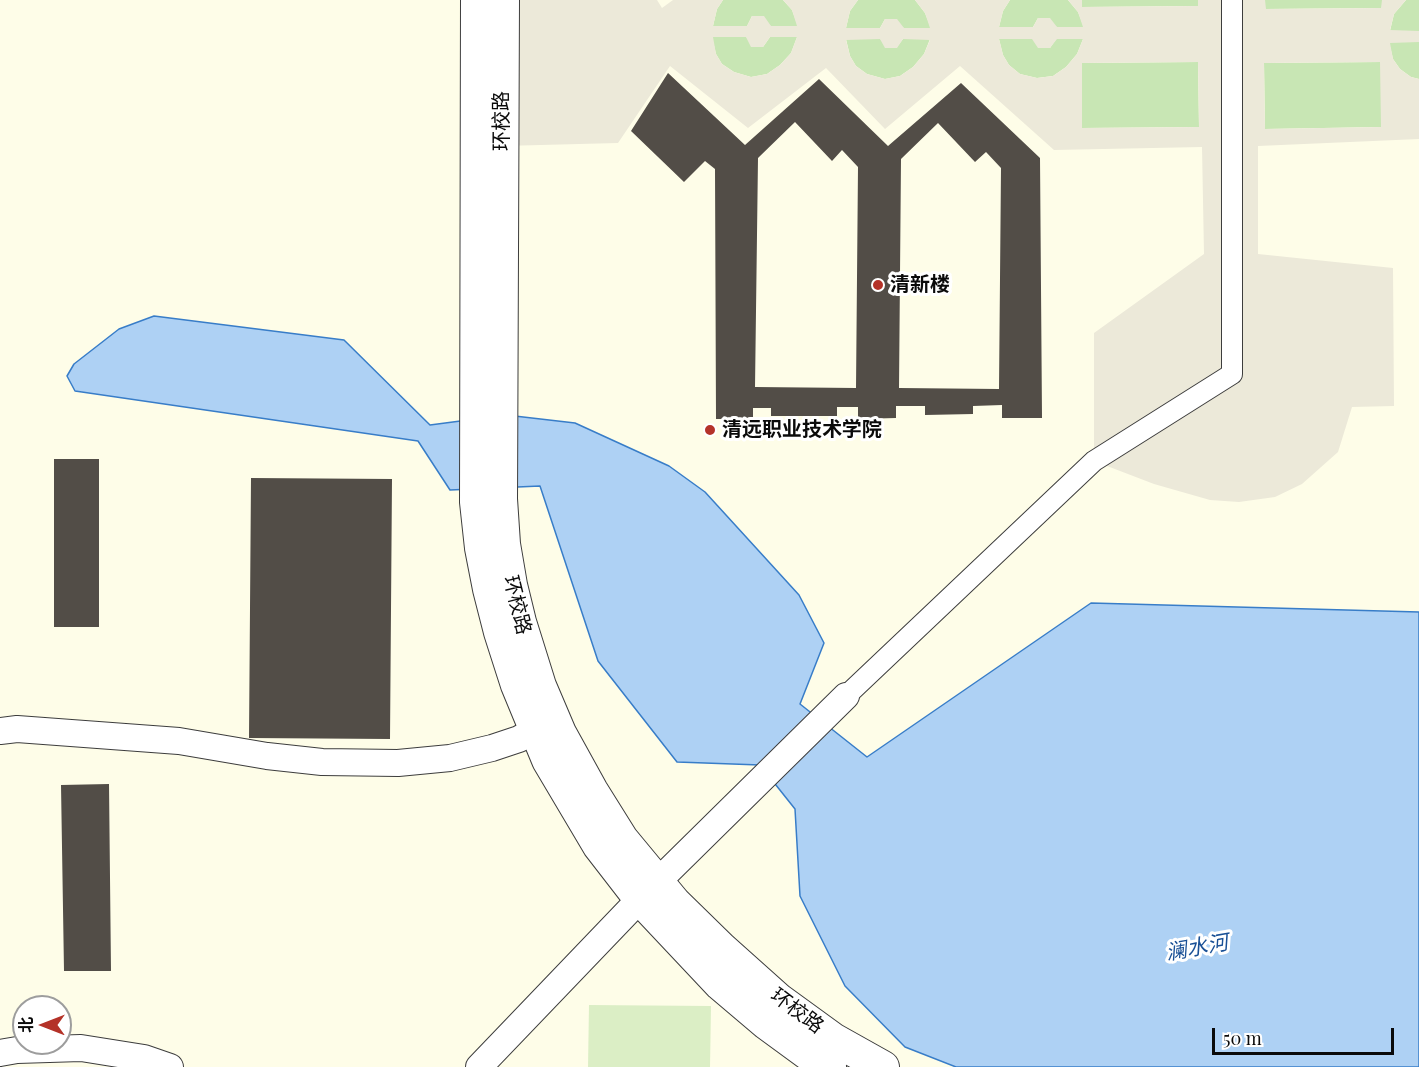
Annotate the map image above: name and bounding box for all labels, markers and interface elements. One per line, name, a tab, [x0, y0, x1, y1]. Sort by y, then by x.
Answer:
street label: 环校路	[490, 91, 514, 151]
place label: 清新楼	[890, 273, 950, 297]
marker: 清新楼	[871, 278, 885, 292]
place label: 清远职业技术学院	[722, 418, 882, 442]
marker: 清远职业技术学院	[703, 423, 717, 437]
street label: 环校路	[498, 573, 536, 637]
water label: 澜水河	[1164, 930, 1230, 966]
street label: 环校路	[766, 983, 828, 1039]
north arrow	[12, 995, 72, 1055]
scale bar	[1215, 1016, 1396, 1054]
text: 北	[15, 1017, 36, 1033]
text: 50 m	[1223, 1026, 1262, 1050]

